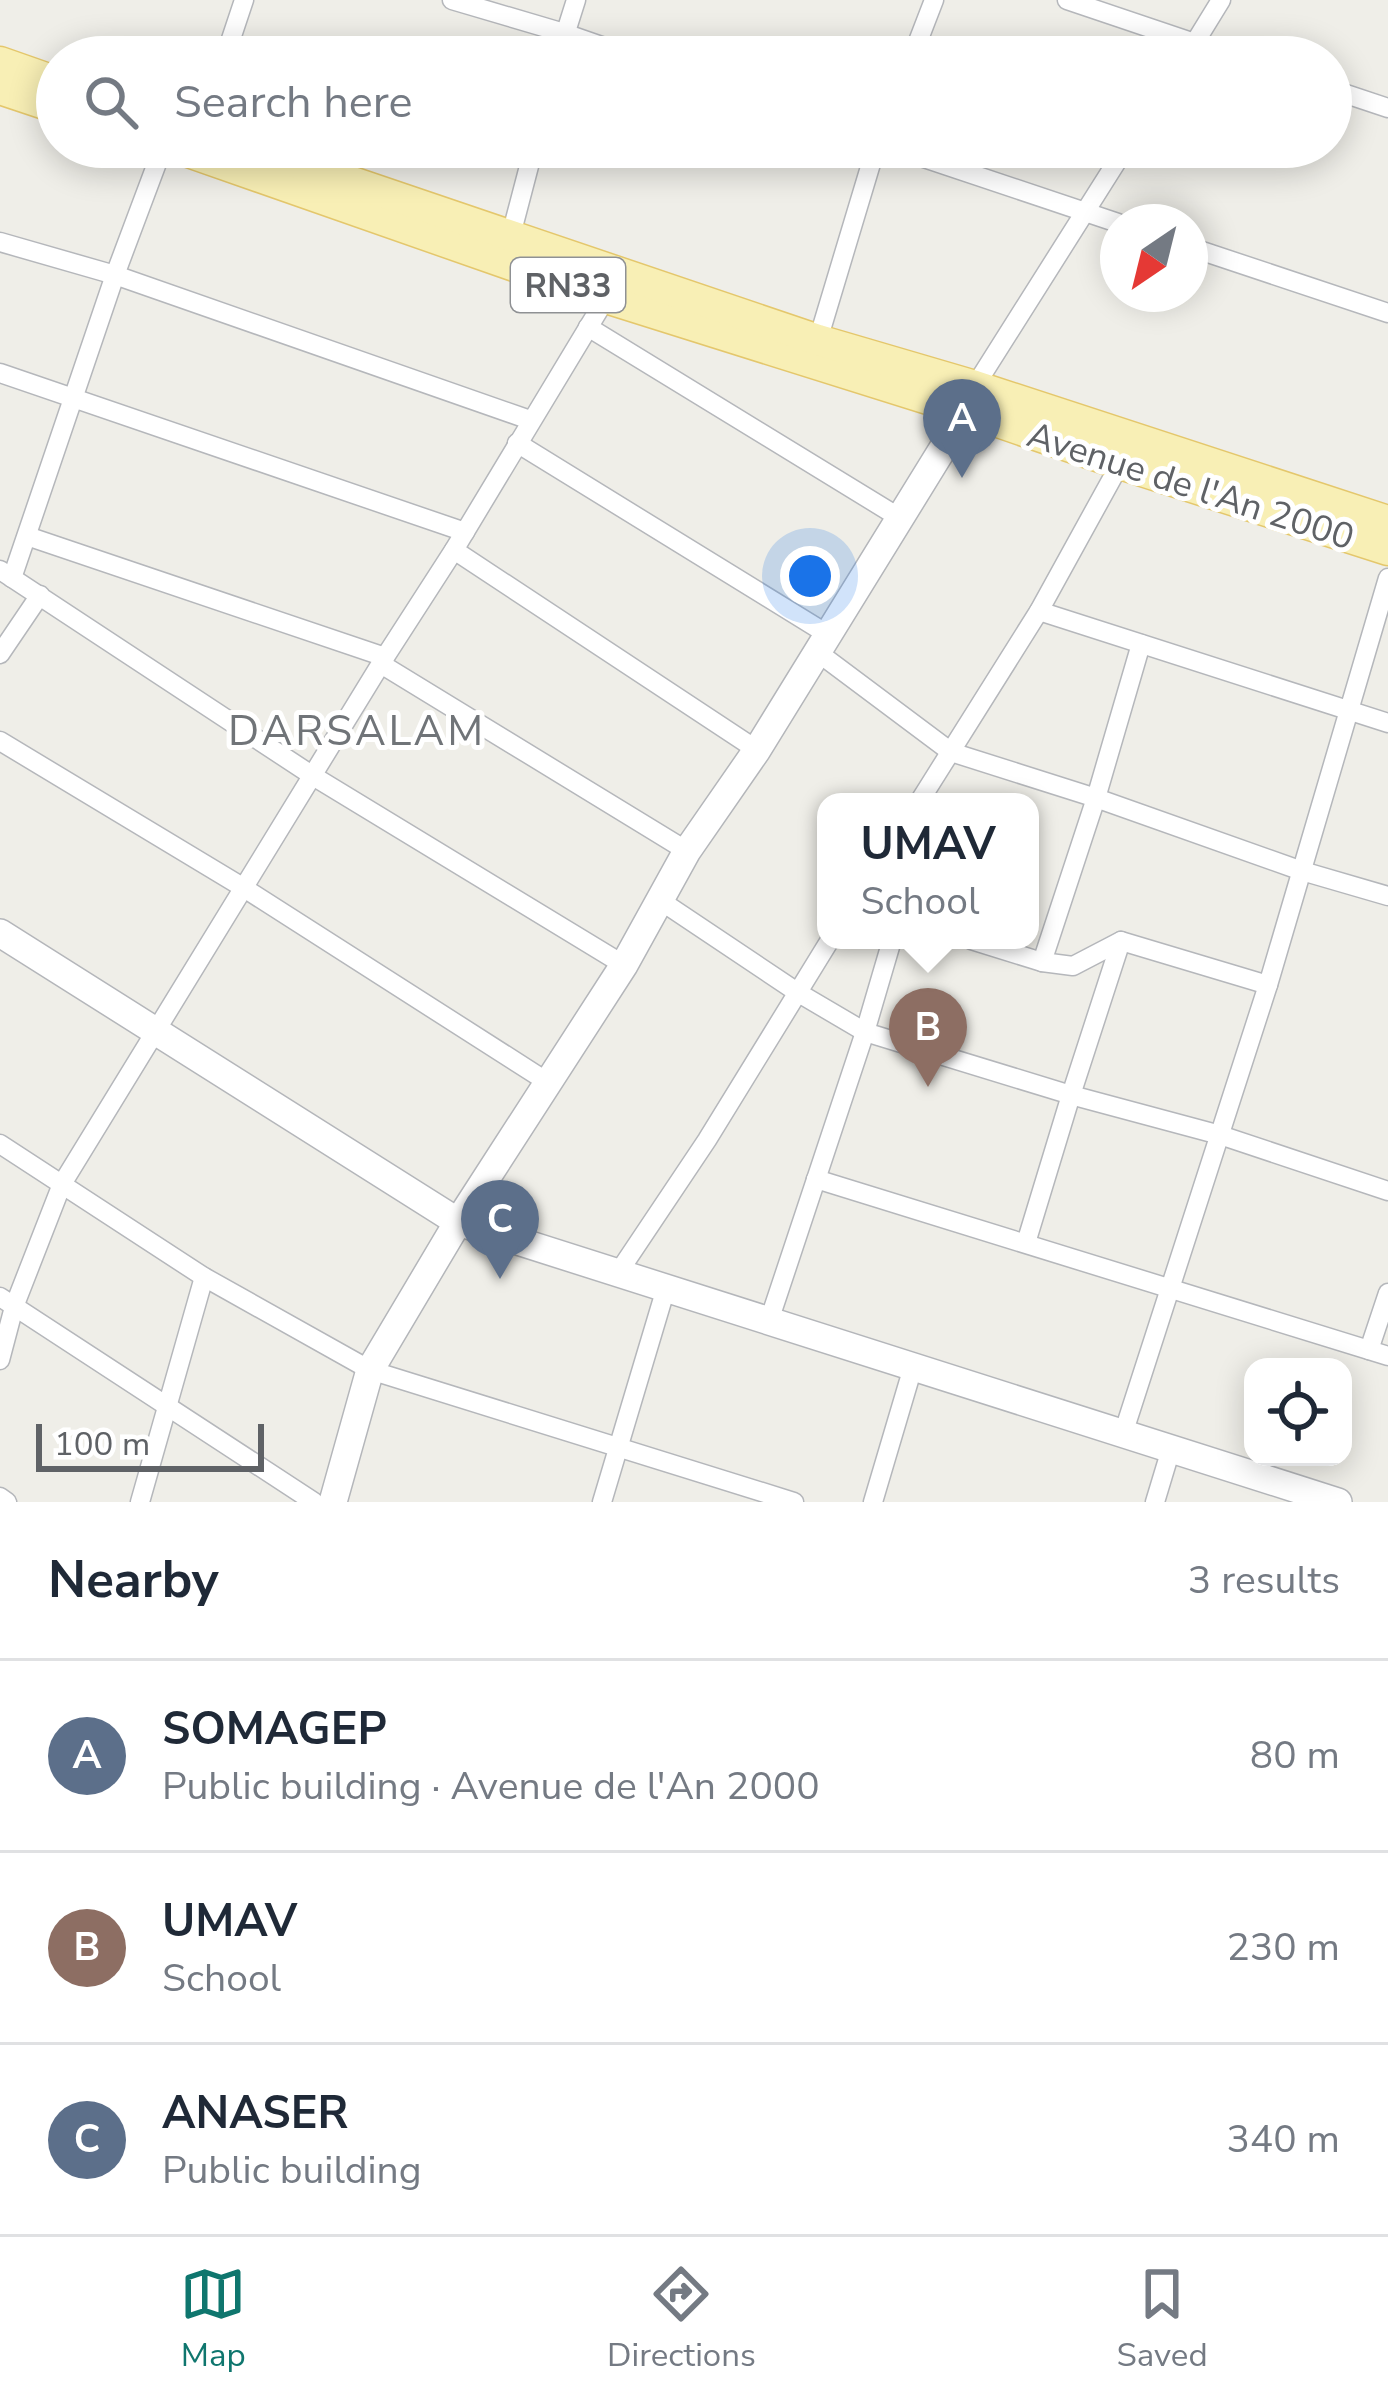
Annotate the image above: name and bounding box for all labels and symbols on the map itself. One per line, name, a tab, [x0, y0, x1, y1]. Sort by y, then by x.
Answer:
north arrow	[1100, 204, 1208, 312]
road number: RN33	[511, 258, 625, 312]
pin: A	[923, 379, 1001, 478]
street label: Avenue de l'An 2000	[1021, 410, 1360, 562]
your location	[780, 546, 840, 606]
district label: DARSALAM	[228, 703, 486, 760]
pin: B	[889, 988, 967, 1087]
pin: C	[461, 1180, 539, 1279]
scale bar	[36, 1418, 264, 1471]

